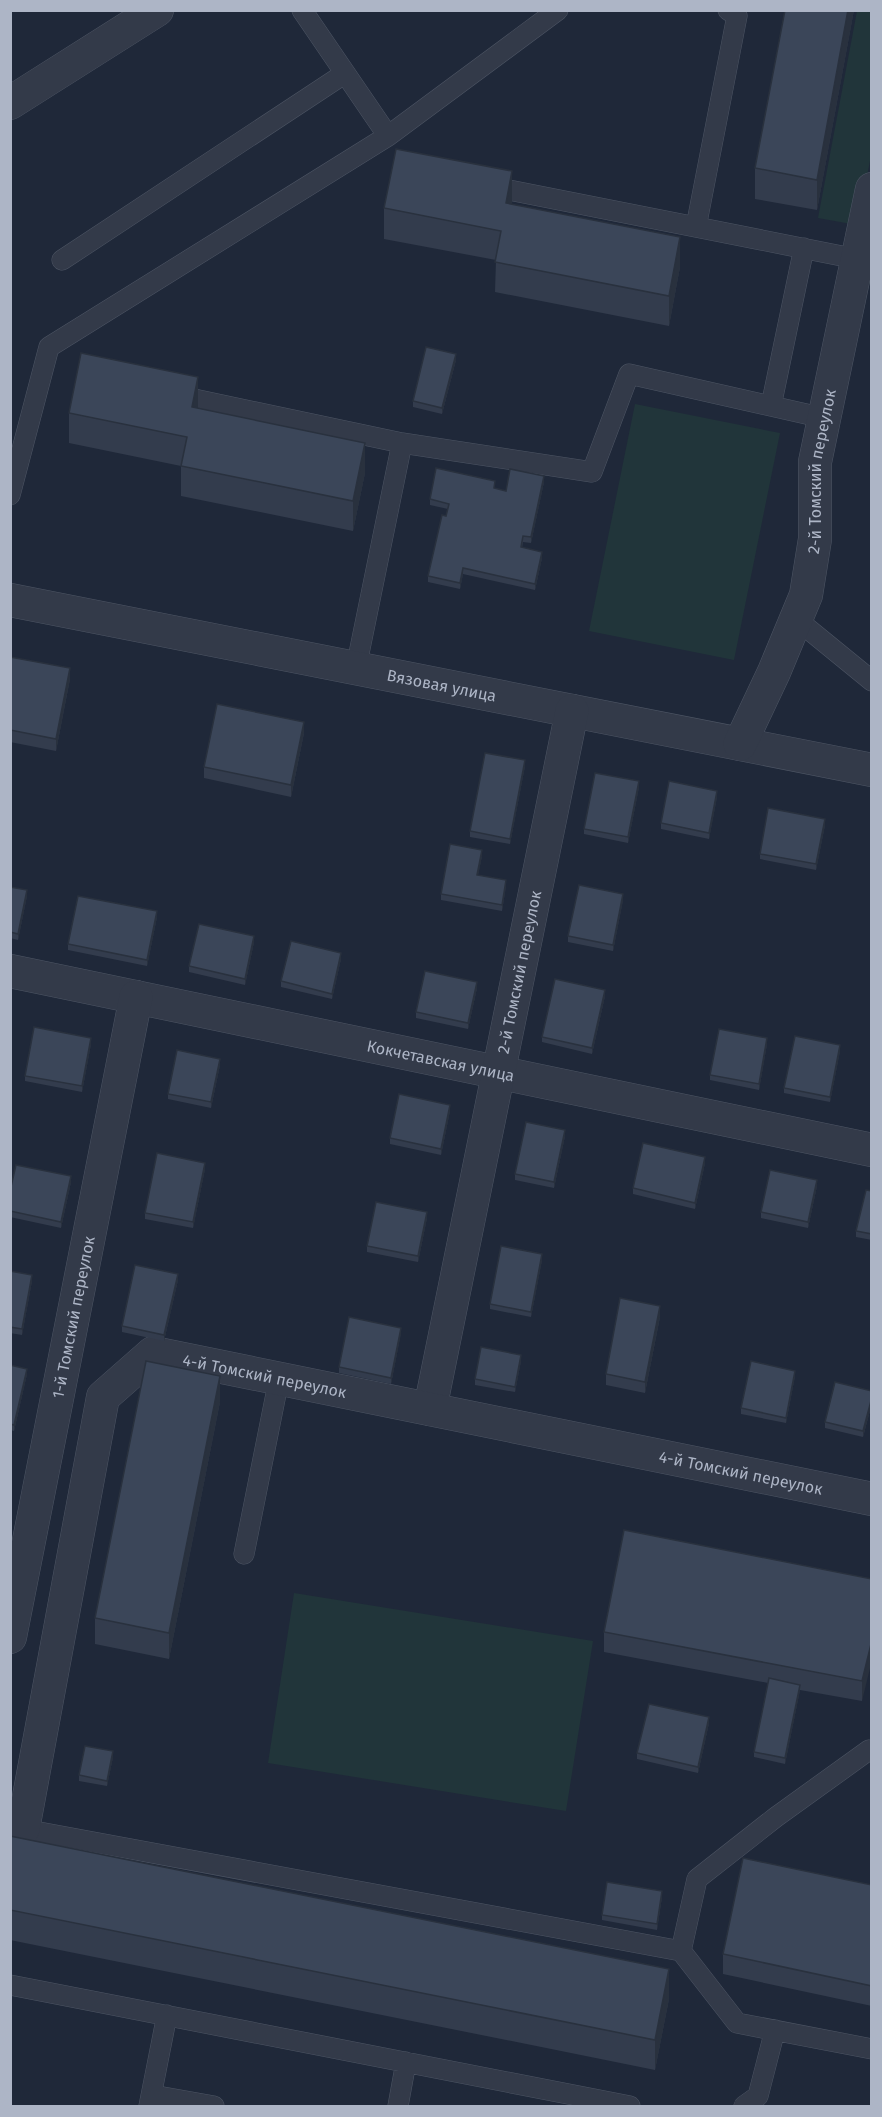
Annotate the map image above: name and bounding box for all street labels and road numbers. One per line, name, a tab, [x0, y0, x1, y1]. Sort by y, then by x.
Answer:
street label: 2-й Томский переулок	[804, 387, 840, 555]
street label: Вязовая улица	[385, 666, 498, 706]
street label: 2-й Томский переулок	[494, 888, 545, 1055]
street label: Кокчетавская улица	[365, 1036, 516, 1086]
street label: 1-й Томский переулок	[48, 1234, 99, 1400]
street label: 4-й Томский переулок	[181, 1350, 349, 1402]
street label: 4-й Томский переулок	[657, 1447, 825, 1499]

